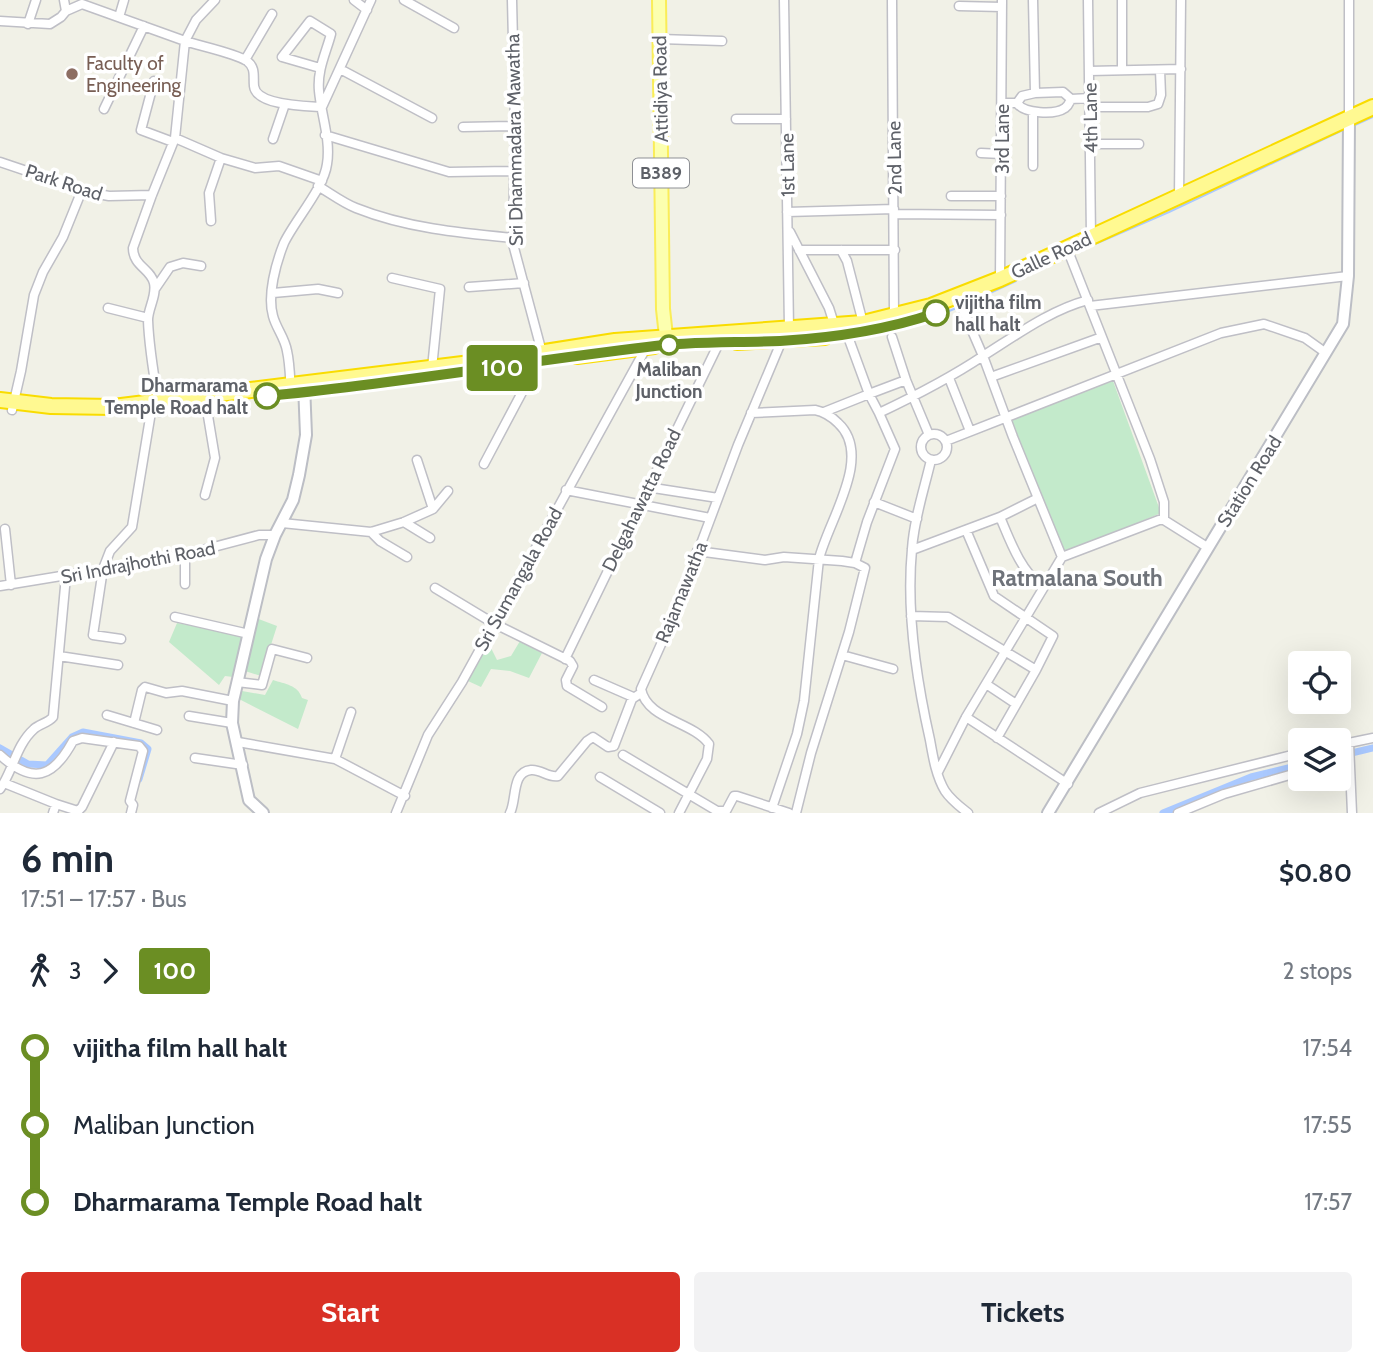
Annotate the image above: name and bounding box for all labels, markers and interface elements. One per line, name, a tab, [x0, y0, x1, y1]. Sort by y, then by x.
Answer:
street label: Sri Dhammadara Mawatha	[501, 34, 528, 246]
street label: Attidiya Road	[648, 35, 673, 143]
place label: Faculty of Engineering	[86, 52, 182, 97]
marker: Faculty of Engineering	[64, 66, 80, 82]
street label: 4th Lane	[1078, 82, 1103, 154]
street label: 3rd Lane	[991, 104, 1014, 174]
street label: 2nd Lane	[882, 120, 907, 195]
street label: 1st Lane	[775, 133, 800, 197]
road number: B389	[633, 158, 689, 188]
street label: Park Road	[22, 159, 105, 206]
street label: Galle Road	[1007, 227, 1095, 284]
place label: vijitha film hall halt	[955, 291, 1042, 336]
marker: vijitha film hall halt	[923, 300, 949, 326]
marker: Maliban Junction	[659, 335, 679, 355]
line badge: 100	[462, 345, 542, 391]
text: 100	[481, 353, 523, 382]
place label: Maliban Junction	[634, 358, 703, 403]
place label: Dharmarama Temple Road halt	[104, 374, 249, 419]
marker: Dharmarama Temple Road halt	[254, 383, 280, 409]
street label: Delgahawatta Road	[597, 425, 686, 575]
street label: Station Road	[1212, 431, 1287, 531]
street label: Sri Sumangala Road	[470, 504, 567, 655]
street label: Sri Indrajhothi Road	[59, 536, 217, 589]
street label: Rajamawatha	[651, 538, 712, 646]
district label: Ratmalana South	[991, 564, 1163, 592]
map controls	[1288, 651, 1351, 791]
button: locate	[1288, 651, 1351, 714]
button: layers	[1288, 728, 1351, 791]
text: 6 min	[21, 835, 114, 882]
text: $0.80	[1279, 857, 1352, 889]
text: 17:51 – 17:57 · Bus	[21, 885, 187, 913]
icon: walk	[21, 952, 59, 990]
icon: forward	[91, 952, 129, 990]
text: 100	[153, 956, 196, 985]
text: 3	[69, 957, 81, 985]
text: 2 stops	[1283, 957, 1352, 985]
text: vijitha film hall halt	[73, 1032, 287, 1064]
text: 17:54	[1302, 1034, 1352, 1062]
text: Maliban Junction	[73, 1109, 255, 1141]
text: 17:55	[1303, 1111, 1352, 1139]
text: Dharmarama Temple Road halt	[73, 1186, 422, 1218]
text: 17:57	[1304, 1188, 1352, 1216]
button: Start	[21, 1272, 680, 1352]
button: Tickets	[694, 1272, 1352, 1352]

